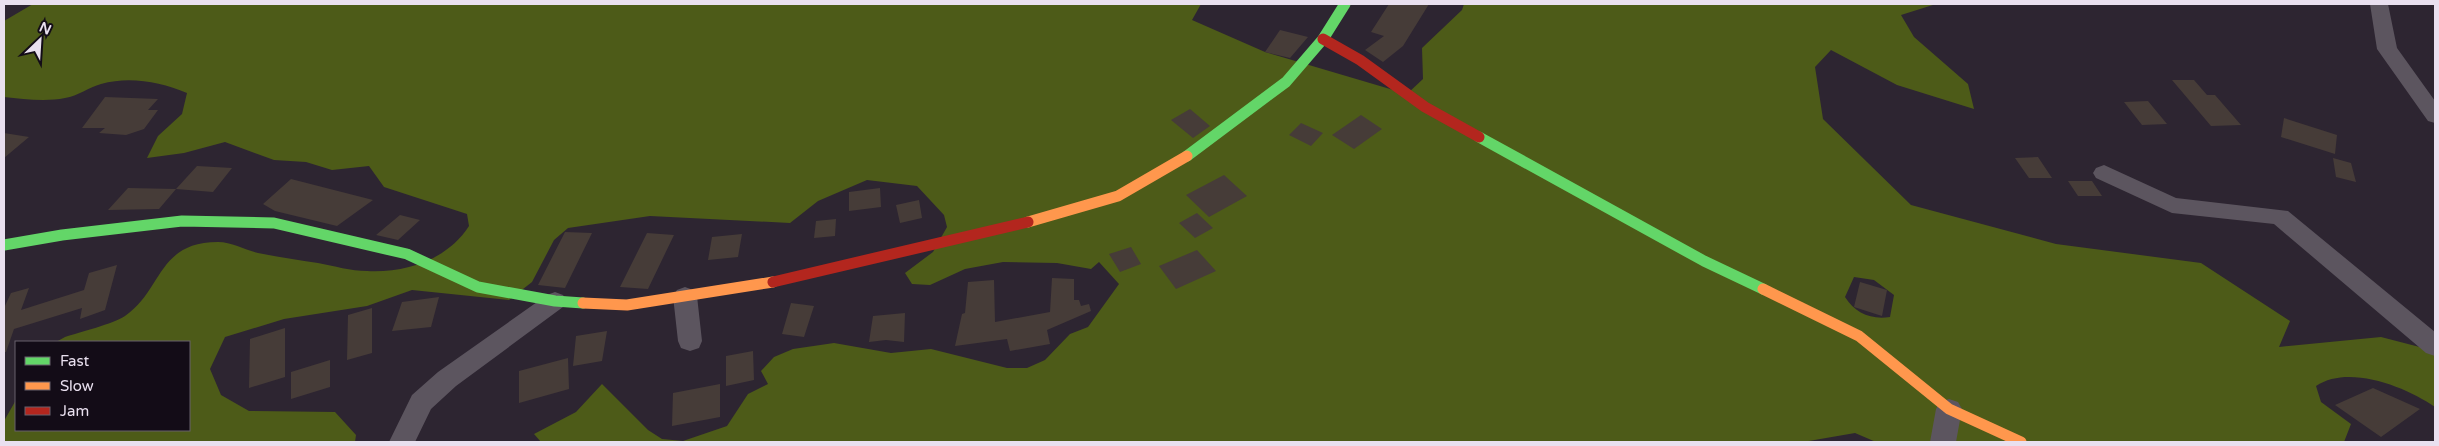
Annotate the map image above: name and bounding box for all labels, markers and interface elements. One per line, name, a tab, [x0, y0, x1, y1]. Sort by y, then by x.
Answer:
north arrow	[15, 15, 65, 65]
text: N	[37, 19, 54, 39]
legend	[15, 341, 190, 431]
text: Fast	[60, 352, 90, 370]
text: Slow	[60, 377, 94, 395]
text: Jam	[60, 402, 89, 420]

